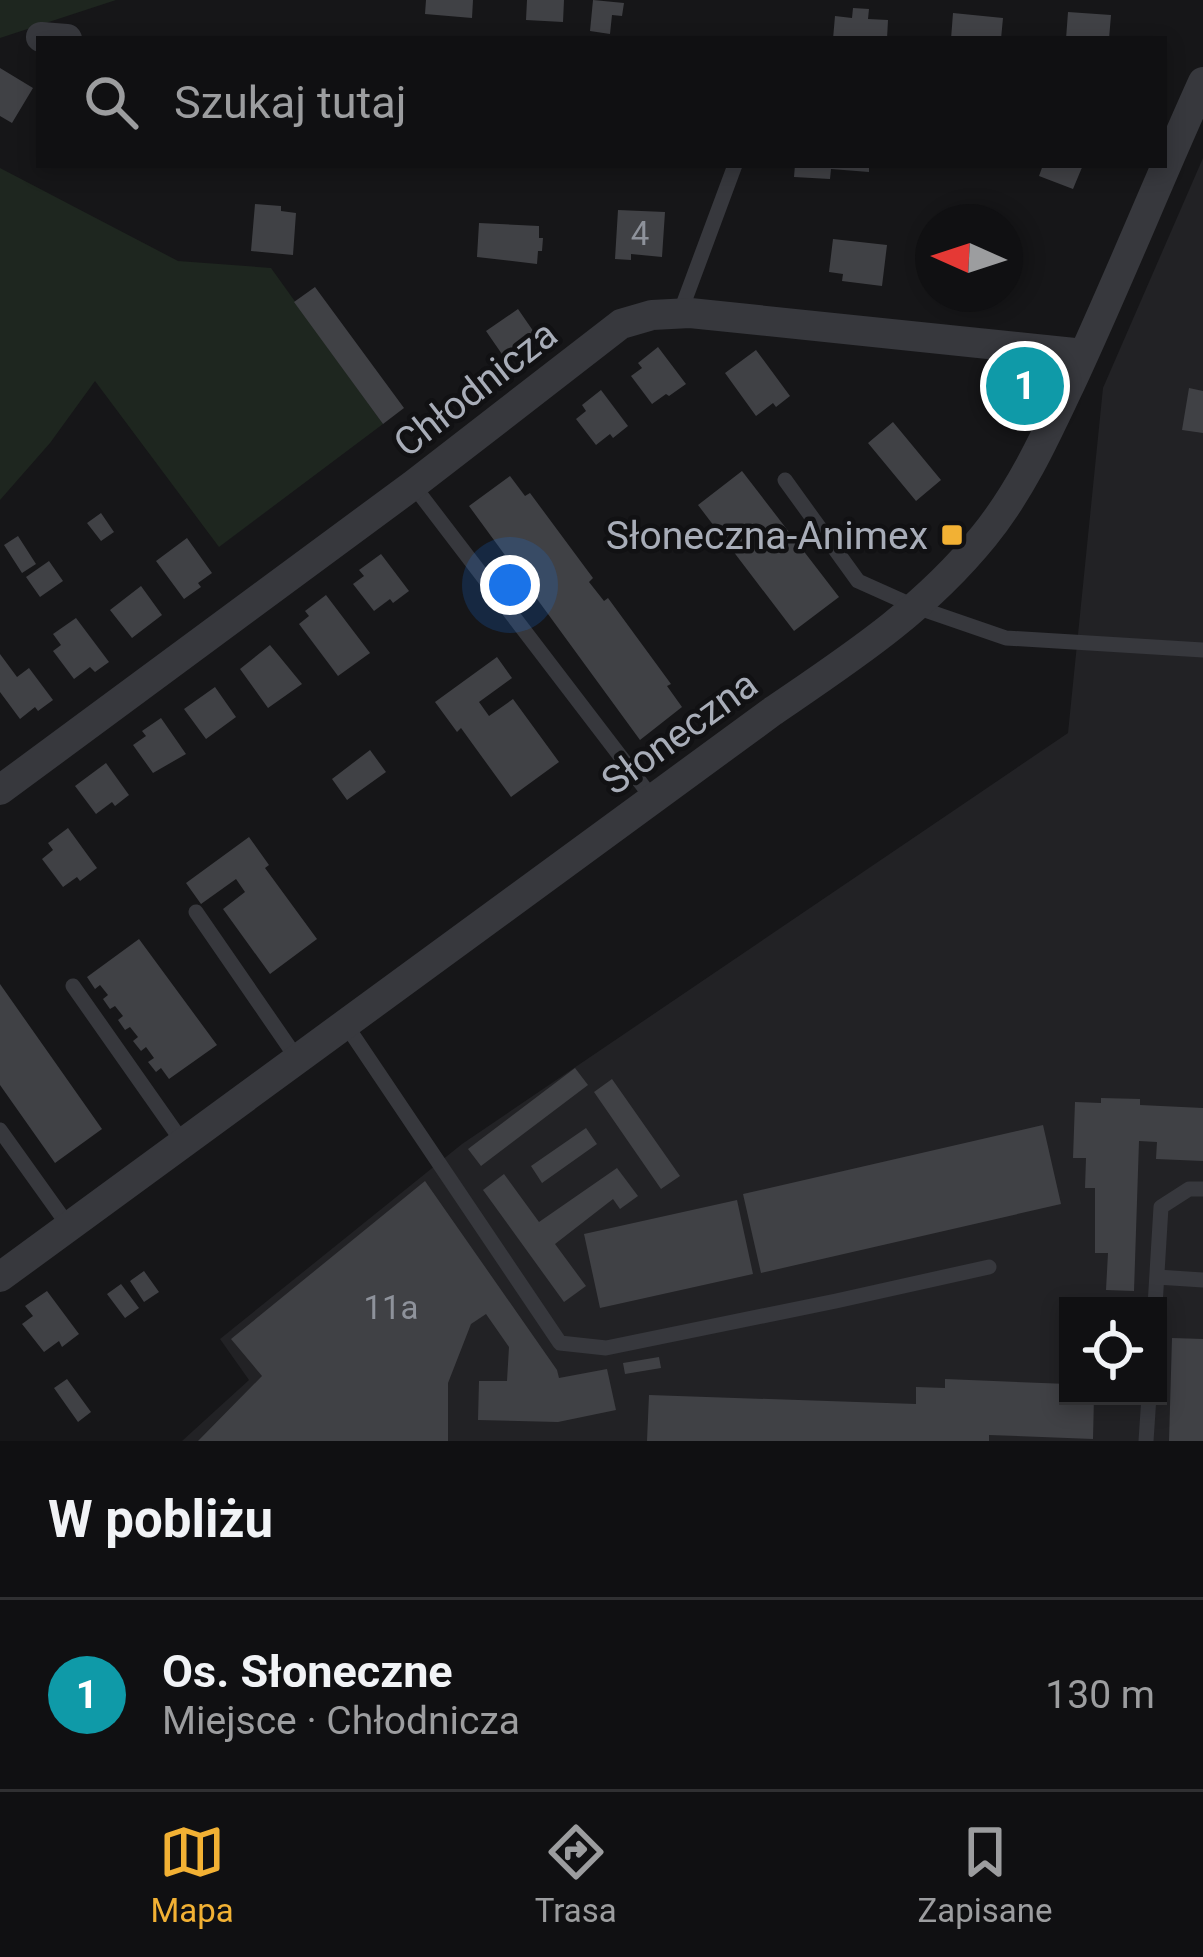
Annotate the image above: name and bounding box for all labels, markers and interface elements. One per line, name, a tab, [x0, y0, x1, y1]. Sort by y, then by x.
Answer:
search box	[36, 36, 1167, 168]
icon: search	[78, 69, 144, 135]
text: Szukaj tutaj	[174, 76, 407, 129]
north arrow	[915, 204, 1023, 312]
house number: 4	[631, 214, 649, 253]
street label: Chłodnicza	[385, 311, 566, 467]
pin: 1	[986, 341, 1064, 431]
place label: Słoneczna-Animex	[606, 513, 928, 559]
marker: Słoneczna-Animex	[939, 522, 965, 548]
your location	[480, 555, 540, 615]
street label: Słoneczna	[593, 661, 766, 805]
house number: 11a	[363, 1288, 419, 1327]
map controls	[1059, 1297, 1167, 1405]
button: locate	[1059, 1297, 1167, 1405]
text: W pobliżu	[48, 1490, 273, 1549]
text: Os. Słoneczne	[162, 1645, 453, 1698]
text: 1	[76, 1672, 98, 1718]
text: 130 m	[1045, 1672, 1155, 1718]
text: Miejsce · Chłodnicza	[162, 1698, 520, 1744]
tab: Mapa	[150, 1819, 234, 1930]
tab: Trasa	[535, 1819, 617, 1930]
tab: Zapisane	[918, 1819, 1053, 1930]

